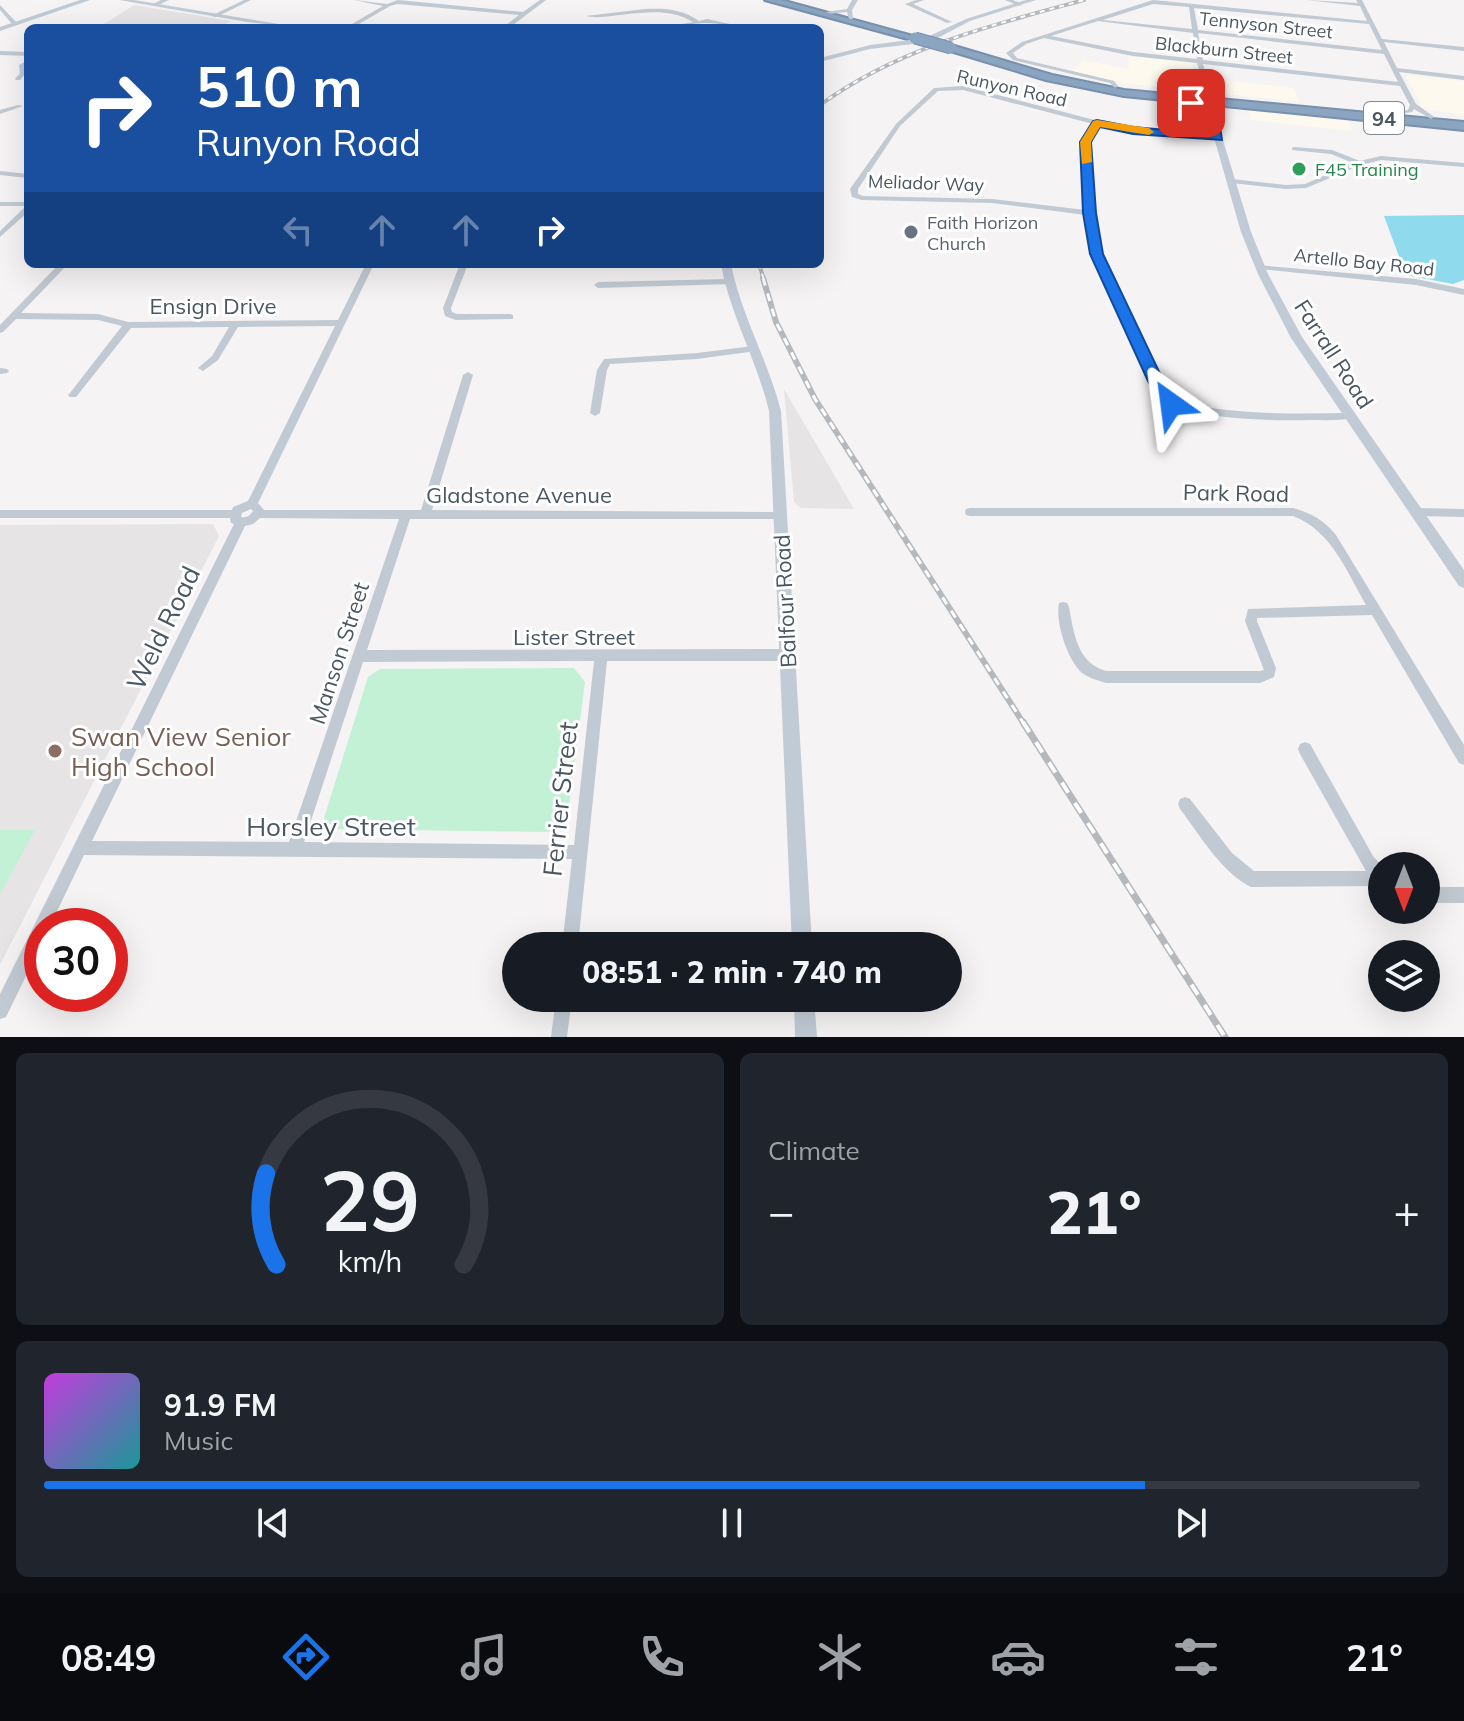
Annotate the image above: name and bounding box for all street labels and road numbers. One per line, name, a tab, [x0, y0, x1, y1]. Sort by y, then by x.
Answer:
street label: Tennyson Street	[1198, 7, 1334, 43]
street label: Blackburn Street	[1154, 31, 1294, 69]
street label: Runyon Road	[955, 64, 1069, 112]
road number: 94	[1364, 102, 1404, 134]
street label: Meliador Way	[868, 169, 985, 197]
street label: Artello Bay Road	[1293, 243, 1435, 281]
street label: Ensign Drive	[149, 292, 277, 320]
street label: Farrall Road	[1288, 294, 1380, 414]
street label: Park Road	[1183, 478, 1289, 508]
street label: Gladstone Avenue	[426, 481, 612, 509]
street label: Balfour Road	[768, 534, 802, 668]
street label: Weld Road	[119, 561, 207, 695]
street label: Manson Street	[303, 578, 375, 728]
street label: Lister Street	[513, 623, 635, 651]
street label: Ferrier Street	[535, 720, 585, 878]
street label: Horsley Street	[246, 810, 416, 843]

